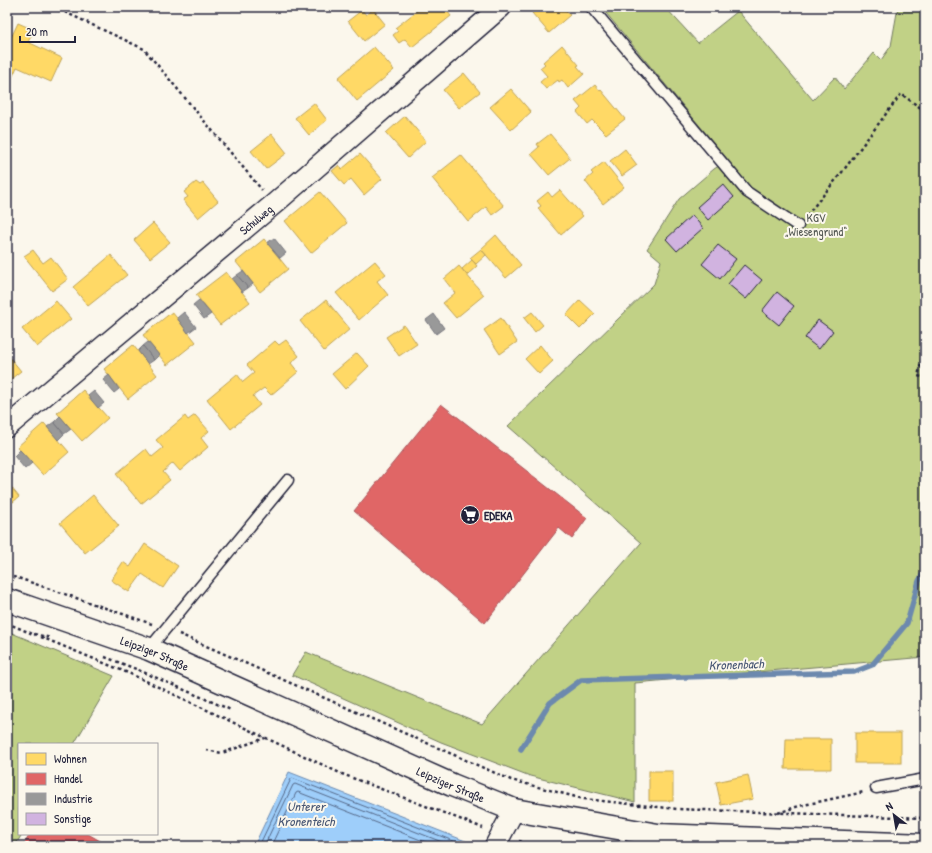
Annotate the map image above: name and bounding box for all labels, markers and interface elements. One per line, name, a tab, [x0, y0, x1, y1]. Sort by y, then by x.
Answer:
scale bar	[20, 18, 75, 44]
text: 20 m	[26, 23, 48, 40]
street label: Schulweg	[235, 200, 276, 238]
park label: KGV „Wiesengrund“	[785, 209, 847, 240]
supermarket icon: EDEKA	[459, 504, 481, 526]
place label: EDEKA	[484, 507, 513, 524]
street label: Leipziger Straße	[118, 631, 192, 674]
water label: Kronenbach	[708, 654, 765, 674]
legend	[18, 743, 158, 835]
text: Wohnen	[54, 750, 87, 767]
street label: Leipziger Straße	[414, 762, 488, 806]
text: Handel	[54, 770, 83, 787]
text: Industrie	[54, 790, 93, 807]
north arrow	[874, 795, 914, 835]
water label: Unterer Kronenteich	[277, 797, 336, 830]
text: N	[883, 799, 895, 814]
text: Sonstige	[54, 810, 92, 827]

